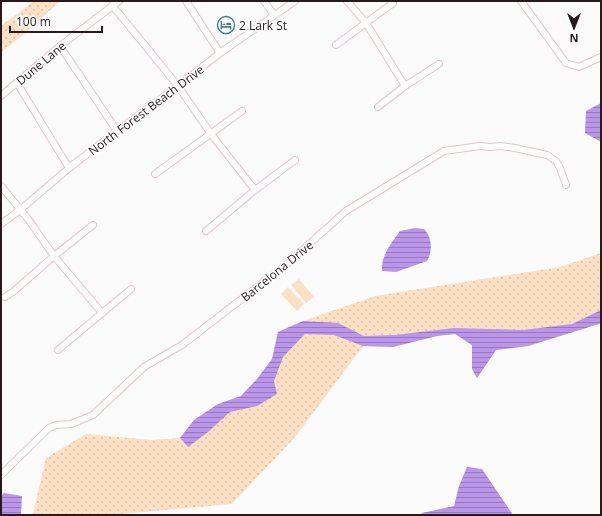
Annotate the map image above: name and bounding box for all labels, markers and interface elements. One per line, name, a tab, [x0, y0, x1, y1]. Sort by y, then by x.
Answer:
scale bar	[10, 8, 102, 34]
north arrow	[554, 8, 594, 48]
text: 100 m	[16, 13, 51, 30]
hotel icon: 2 Lark St	[216, 15, 236, 35]
place label: 2 Lark St	[239, 17, 287, 34]
text: N	[570, 31, 578, 46]
street label: Dune Lane	[12, 37, 70, 89]
street label: North Forest Beach Drive	[85, 61, 208, 159]
street label: Barcelona Drive	[237, 236, 317, 305]

